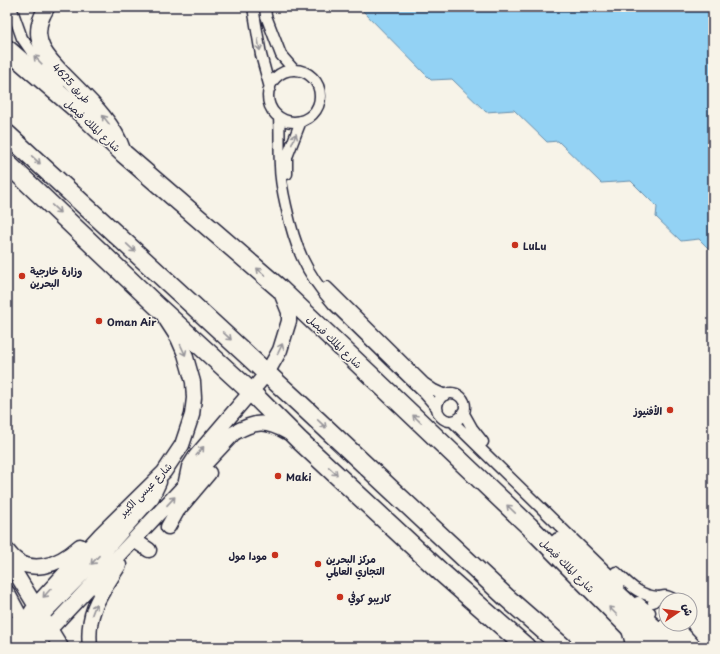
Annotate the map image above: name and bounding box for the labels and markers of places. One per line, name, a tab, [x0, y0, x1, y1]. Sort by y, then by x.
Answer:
place label: LuLu	[523, 238, 547, 253]
marker: LuLu	[510, 240, 520, 250]
place label: وزارة خارجية البحرين	[30, 263, 82, 290]
marker: وزارة خارجية البحرين	[17, 271, 27, 281]
place label: Oman Air	[107, 314, 157, 329]
marker: Oman Air	[94, 316, 104, 326]
place label: الأفنيوز	[633, 403, 662, 418]
marker: الأفنيوز	[665, 405, 675, 415]
place label: Maki	[286, 469, 311, 484]
marker: Maki	[273, 471, 283, 481]
place label: مودا مول	[228, 548, 267, 563]
marker: مودا مول	[270, 550, 280, 560]
place label: مركز البحرين التجاري العالمي	[326, 551, 385, 581]
marker: مركز البحرين التجاري العالمي	[313, 559, 323, 569]
place label: كاريبو كوفي	[348, 590, 392, 606]
marker: كاريبو كوفي	[335, 592, 345, 602]

